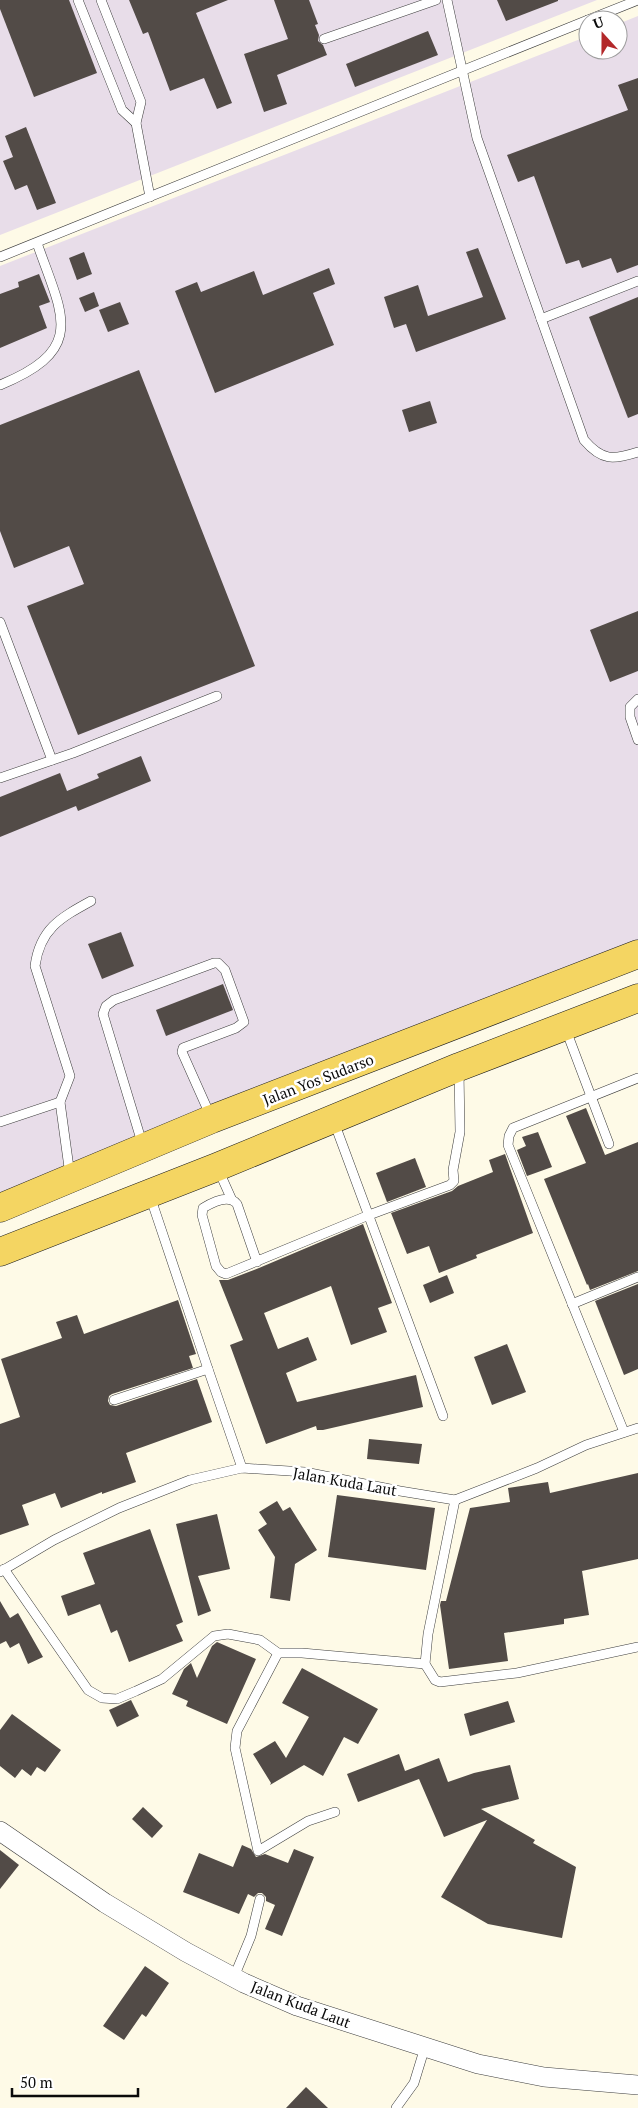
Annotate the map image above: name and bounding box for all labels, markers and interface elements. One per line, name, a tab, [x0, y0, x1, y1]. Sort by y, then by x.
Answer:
north arrow	[578, 10, 628, 60]
text: U	[590, 12, 606, 33]
street label: Jalan Yos Sudarso	[260, 1049, 376, 1109]
street label: Jalan Kuda Laut	[291, 1462, 399, 1500]
street label: Jalan Kuda Laut	[248, 1976, 354, 2032]
scale bar	[12, 2066, 139, 2098]
text: 50 m	[20, 2072, 53, 2092]

